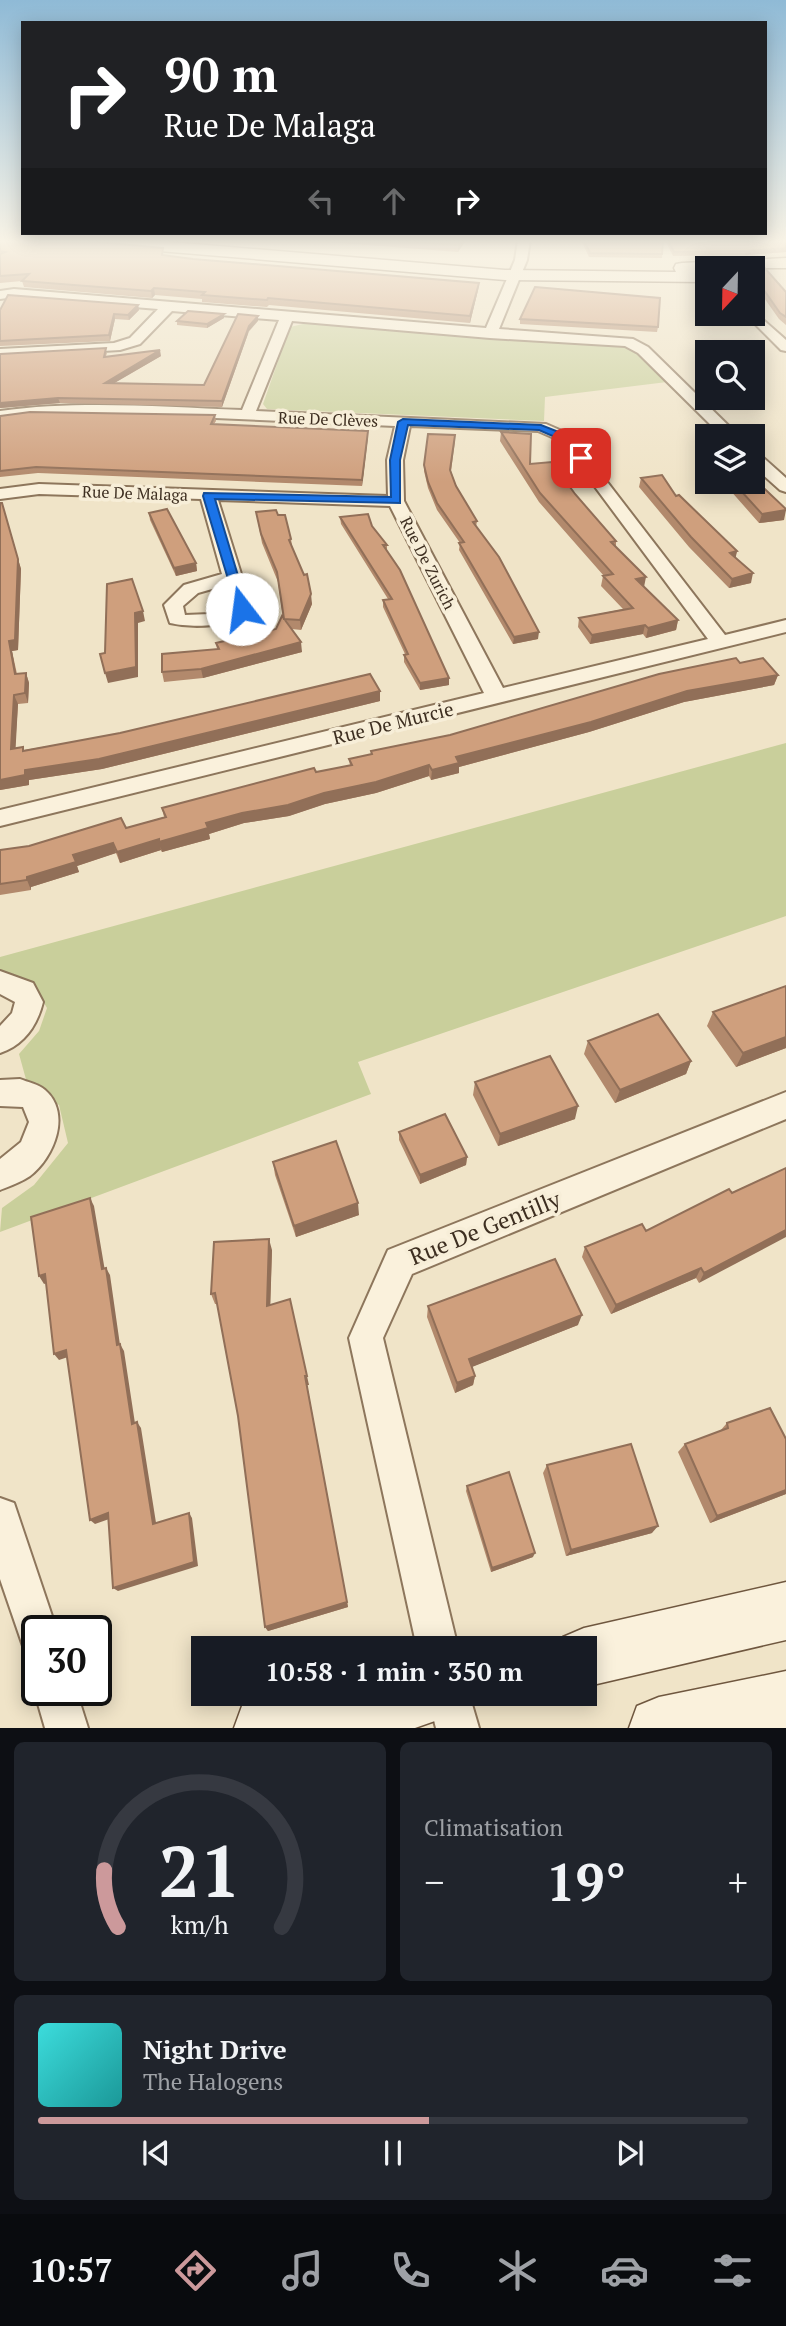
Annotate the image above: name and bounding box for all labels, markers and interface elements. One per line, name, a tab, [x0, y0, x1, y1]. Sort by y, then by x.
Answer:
text: 90 m	[164, 41, 278, 106]
icon: right	[49, 49, 140, 140]
text: Rue De Malaga	[164, 104, 376, 146]
icon: left	[302, 182, 340, 220]
icon: ahead	[375, 182, 413, 220]
icon: right	[448, 182, 486, 220]
north arrow	[695, 256, 765, 326]
map controls	[695, 256, 765, 494]
button: search	[695, 340, 765, 410]
street label: Rue De Clèves	[278, 406, 379, 432]
button: layers	[695, 424, 765, 494]
pin	[551, 428, 611, 488]
icon: arrive	[562, 439, 600, 477]
street label: Rue De Malaga	[82, 480, 188, 506]
street label: Rue De Zurich	[395, 513, 461, 614]
position arrow	[205, 572, 279, 646]
street label: Rue De Murcie	[330, 695, 456, 750]
street label: Rue De Gentilly	[405, 1183, 565, 1272]
speed limit sign: 30	[21, 1615, 112, 1706]
text: 10:58 · 1 min · 350 m	[265, 1654, 523, 1688]
text: Climatisation	[424, 1812, 563, 1843]
text: 21	[159, 1822, 241, 1919]
text: 19°	[546, 1847, 626, 1916]
text: −	[424, 1857, 444, 1907]
text: +	[728, 1857, 748, 1907]
text: km/h	[171, 1908, 229, 1941]
text: Night Drive	[143, 2032, 287, 2066]
text: The Halogens	[143, 2066, 283, 2097]
icon: previous	[137, 2134, 175, 2172]
icon: pause	[374, 2134, 412, 2172]
icon: next	[611, 2134, 649, 2172]
icon: directions	[171, 2246, 220, 2295]
icon: music	[278, 2246, 327, 2295]
icon: phone	[386, 2246, 435, 2295]
icon: climate	[493, 2246, 542, 2295]
icon: car	[600, 2246, 649, 2295]
icon: filters	[708, 2246, 757, 2295]
text: 10:57	[29, 2249, 112, 2291]

